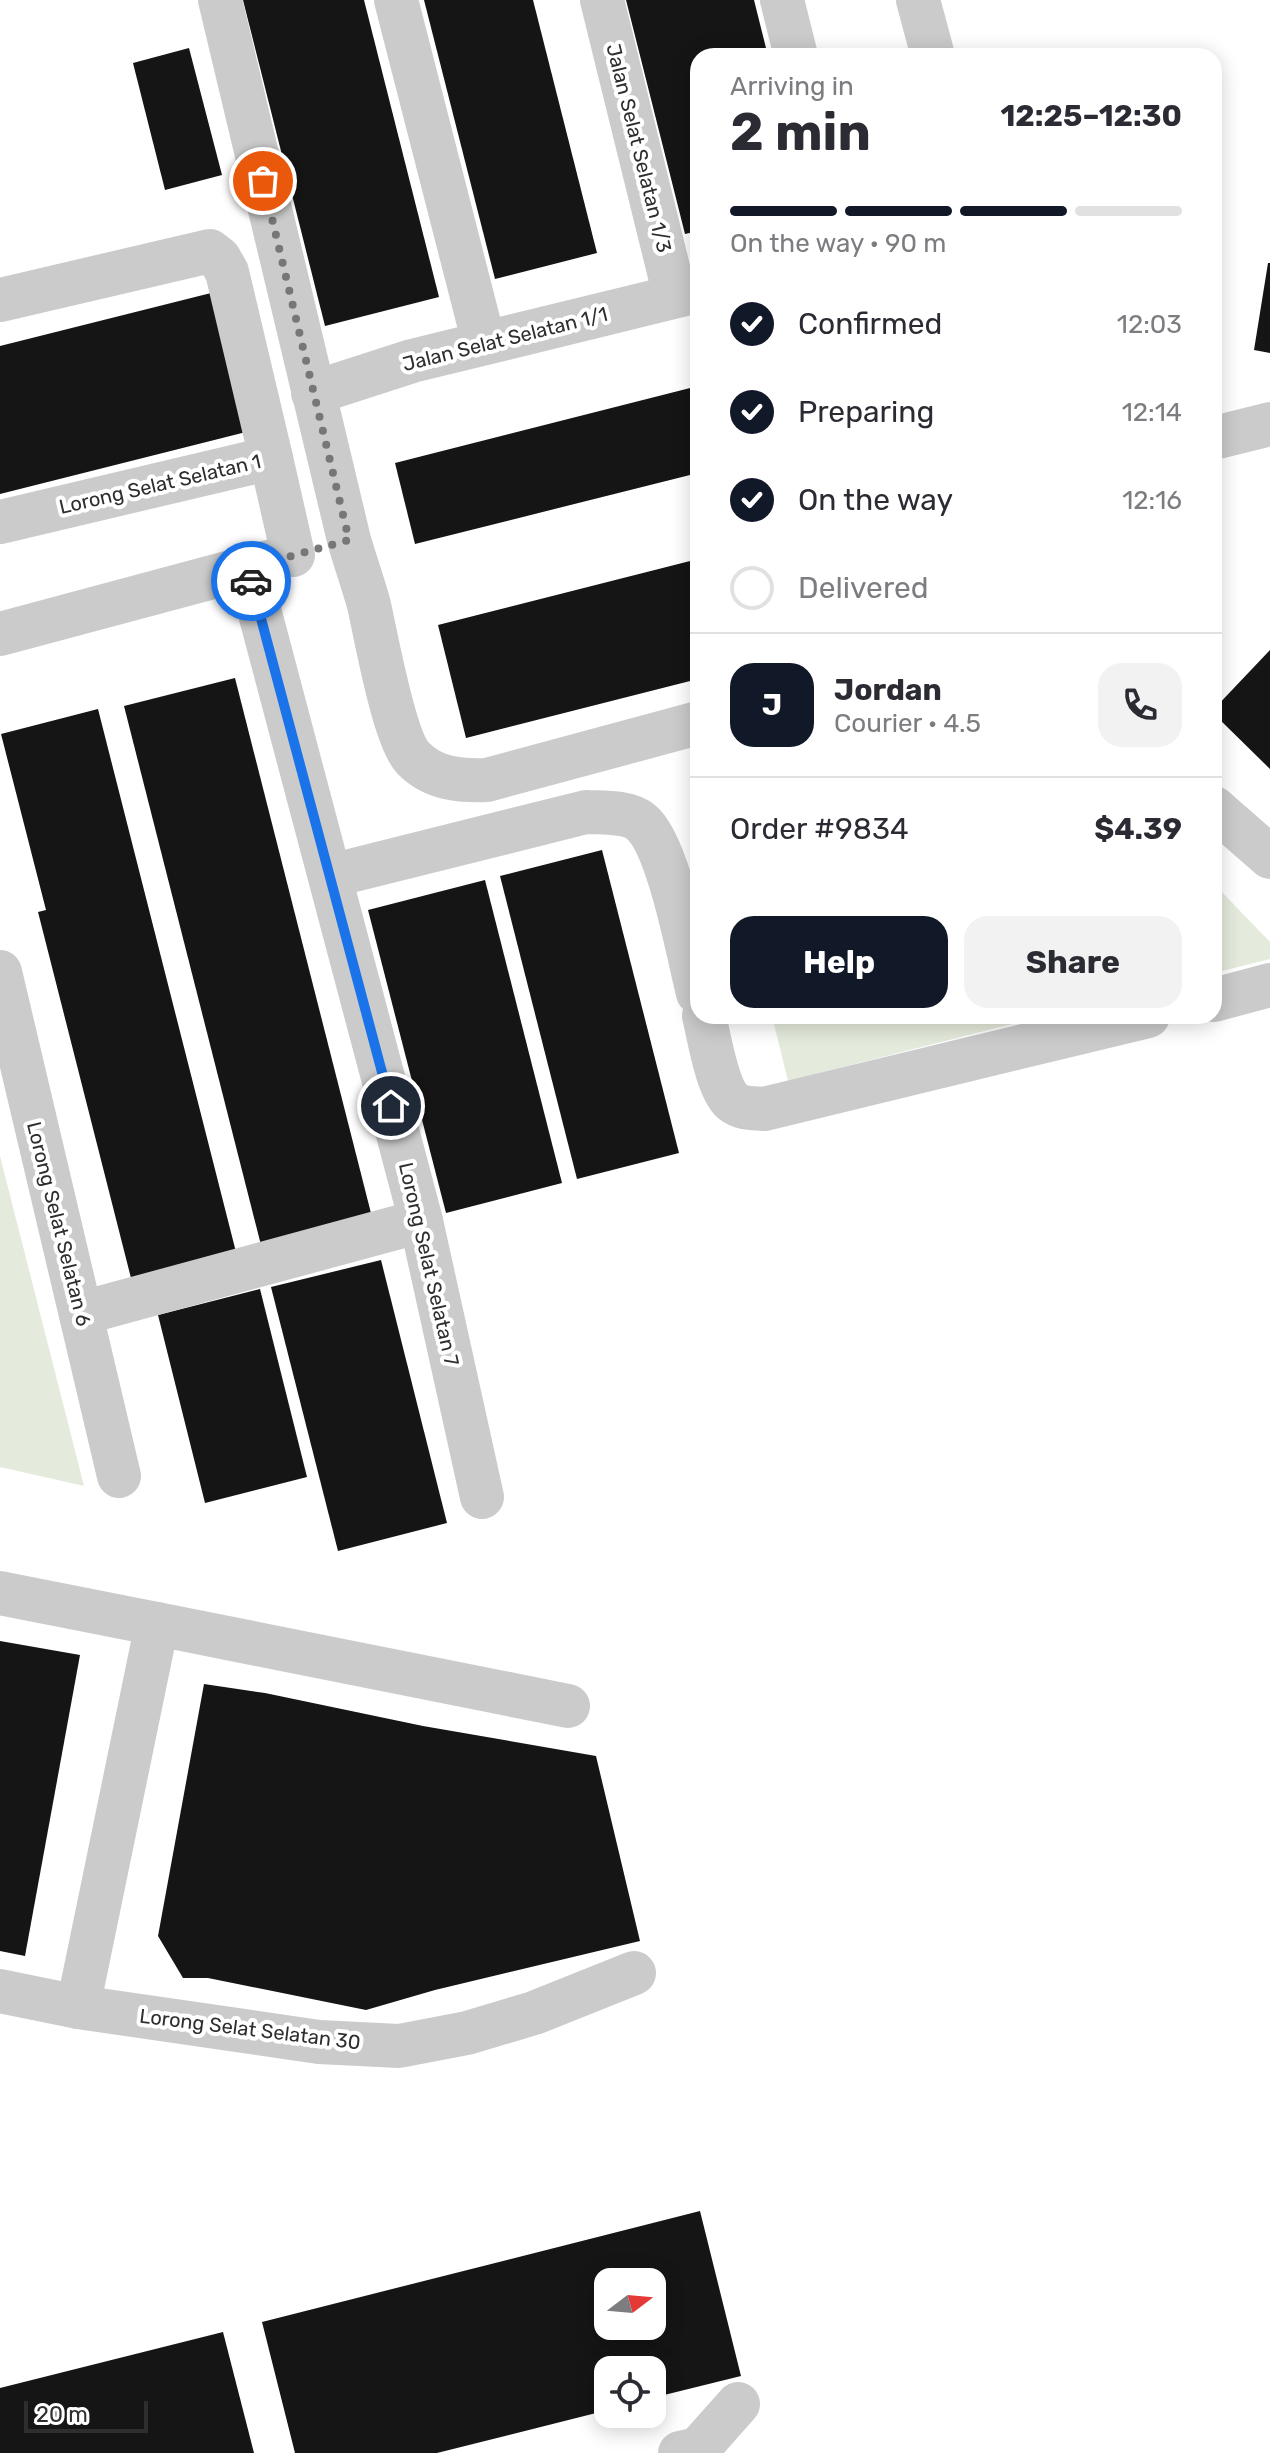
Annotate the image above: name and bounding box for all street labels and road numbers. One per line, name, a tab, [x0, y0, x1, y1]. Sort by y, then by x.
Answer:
street label: Jalan Selat Selatan 1/3	[601, 41, 677, 255]
street label: Jalan Selat Selatan 1/1	[400, 302, 610, 376]
street label: Lorong Selat Selatan 1	[57, 449, 263, 519]
street label: Lorong Selat Selatan 6	[22, 1119, 96, 1329]
street label: Lorong Selat Selatan 7	[394, 1160, 464, 1368]
street label: Lorong Selat Selatan 30	[138, 2004, 362, 2054]

